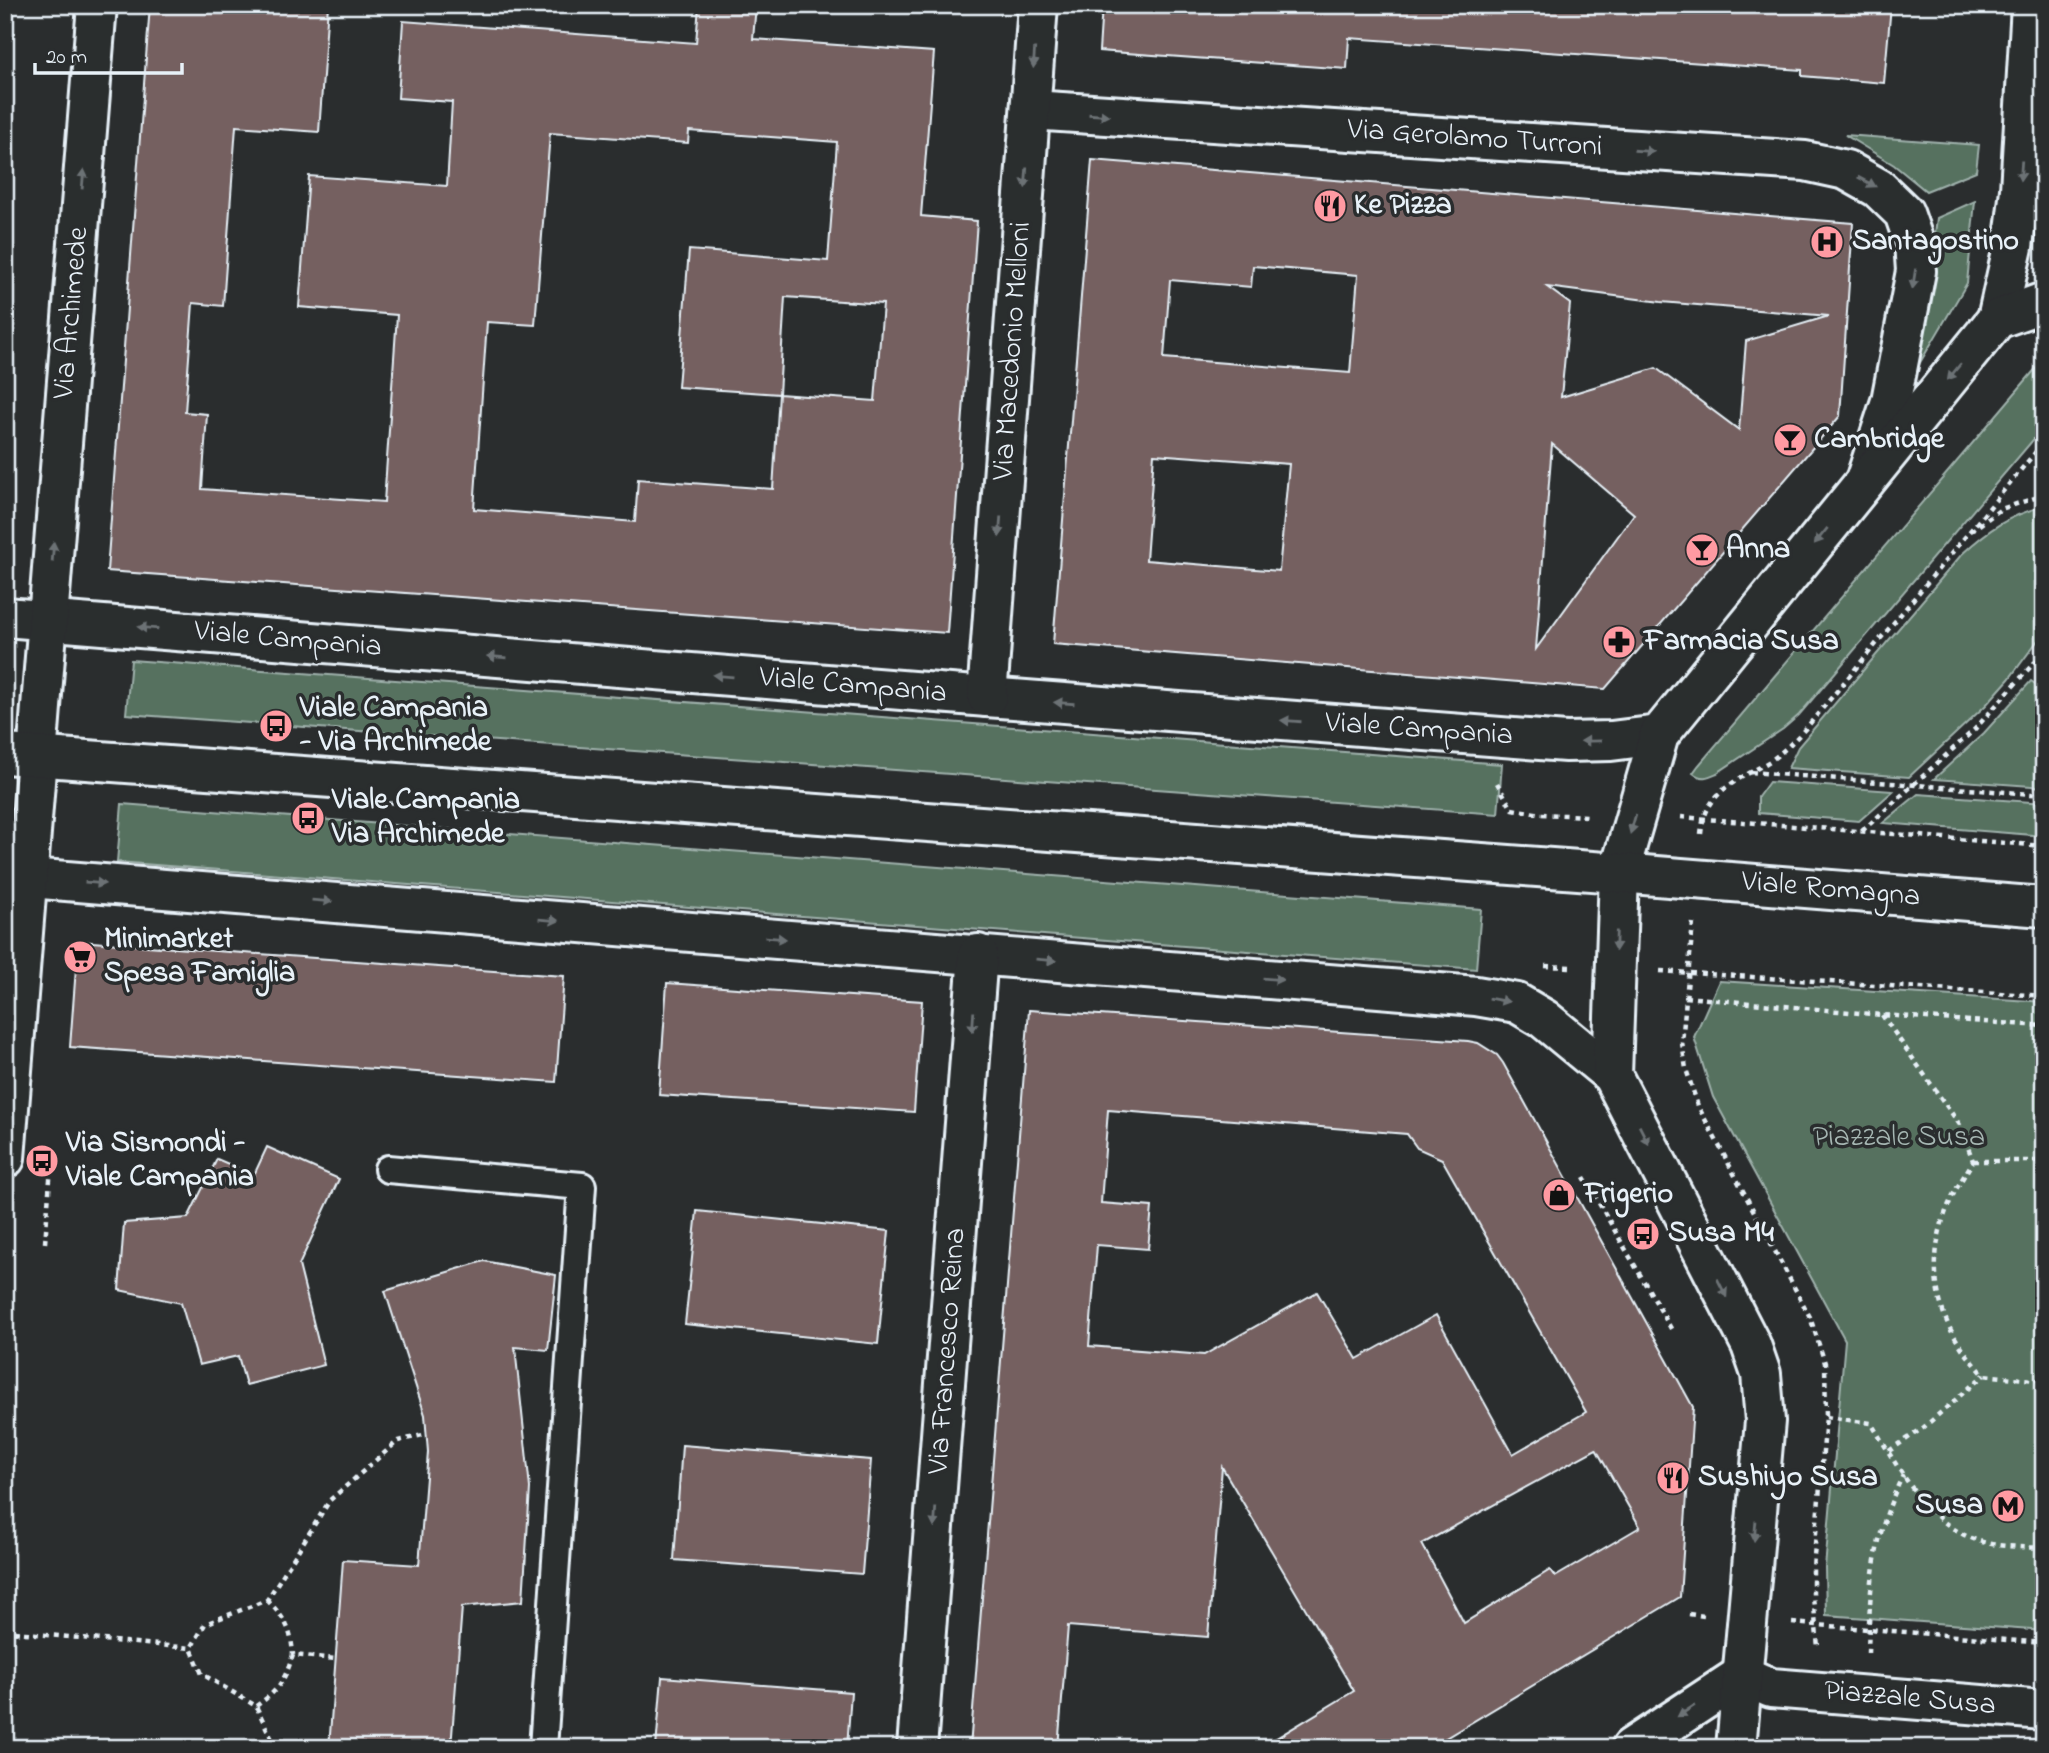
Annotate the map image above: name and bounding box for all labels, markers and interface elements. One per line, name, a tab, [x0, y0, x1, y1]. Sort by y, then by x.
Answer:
scale bar	[35, 32, 182, 76]
text: 20 m	[46, 43, 87, 73]
one-way arrow	[1029, 47, 1040, 69]
street label: Via Gerolamo Turroni	[1345, 108, 1604, 170]
one-way arrow	[1088, 110, 1110, 121]
one-way arrow	[1633, 145, 1655, 156]
one-way arrow	[2015, 160, 2026, 182]
one-way arrow	[1020, 167, 1031, 189]
one-way arrow	[78, 168, 89, 190]
one-way arrow	[1857, 176, 1877, 188]
place label: Ke Pizza	[1354, 184, 1452, 228]
restaurant icon: Ke Pizza	[1311, 187, 1349, 225]
street label: Via Macedonio Melloni	[982, 220, 1044, 483]
place label: Santagostino	[1852, 220, 2019, 265]
hospital icon: Santagostino	[1808, 223, 1846, 261]
street label: Via Archimede	[42, 225, 101, 402]
one-way arrow	[1908, 268, 1919, 290]
one-way arrow	[1947, 363, 1962, 380]
place label: Cambridge	[1814, 418, 1946, 463]
bar icon: Cambridge	[1771, 421, 1809, 459]
one-way arrow	[994, 516, 1005, 538]
place label: Anna	[1726, 528, 1790, 572]
one-way arrow	[1814, 528, 1829, 545]
bar icon: Anna	[1683, 531, 1721, 569]
one-way arrow	[48, 541, 59, 563]
street label: Viale Campania	[191, 610, 384, 670]
place label: Farmacia Susa	[1642, 620, 1839, 664]
one-way arrow	[137, 622, 159, 633]
pharmacy icon: Farmacia Susa	[1600, 623, 1638, 661]
one-way arrow	[485, 651, 507, 662]
street label: Viale Campania	[756, 656, 949, 716]
one-way arrow	[712, 670, 734, 681]
place label: Viale Campania - Via Archimede	[299, 687, 493, 765]
one-way arrow	[1053, 697, 1075, 708]
street label: Viale Campania	[1323, 701, 1514, 759]
bus stop icon: Viale Campania - Via Archimede	[257, 707, 295, 745]
one-way arrow	[1280, 715, 1302, 726]
one-way arrow	[1580, 735, 1602, 747]
place label: Viale Campania Via Archimede	[331, 779, 520, 857]
bus stop icon: Viale Campania Via Archimede	[289, 799, 327, 837]
one-way arrow	[1627, 813, 1638, 835]
street label: Viale Romagna	[1739, 860, 1922, 920]
one-way arrow	[85, 878, 107, 889]
one-way arrow	[311, 896, 333, 907]
one-way arrow	[538, 915, 560, 926]
place label: Minimarket Spesa Famiglia	[104, 918, 295, 997]
one-way arrow	[1610, 930, 1622, 952]
one-way arrow	[765, 933, 787, 944]
supermarket icon: Minimarket Spesa Famiglia	[61, 938, 99, 976]
one-way arrow	[1035, 955, 1057, 966]
one-way arrow	[1262, 974, 1284, 985]
one-way arrow	[1488, 995, 1510, 1006]
one-way arrow	[967, 1012, 978, 1034]
park label: Piazzale Susa	[1813, 1116, 1985, 1160]
place label: Via Sismondi - Viale Campania	[65, 1122, 254, 1200]
one-way arrow	[1637, 1126, 1649, 1146]
bus stop icon: Via Sismondi - Viale Campania	[23, 1142, 61, 1180]
place label: Frigerio	[1582, 1173, 1673, 1218]
shop icon: Frigerio	[1540, 1176, 1578, 1214]
place label: Susa M4	[1668, 1212, 1775, 1256]
bus stop icon: Susa M4	[1624, 1215, 1662, 1253]
street label: Via Francesco Reina	[917, 1226, 979, 1477]
one-way arrow	[1716, 1279, 1728, 1299]
place label: Sushiyo Susa	[1698, 1456, 1878, 1500]
restaurant icon: Sushiyo Susa	[1654, 1459, 1692, 1497]
place label: Susa	[1915, 1484, 1983, 1528]
metro station icon: Susa	[1989, 1487, 2027, 1525]
one-way arrow	[929, 1507, 940, 1529]
one-way arrow	[1749, 1520, 1760, 1542]
street label: Piazzale Susa	[1822, 1670, 1998, 1728]
one-way arrow	[1677, 1705, 1696, 1718]

